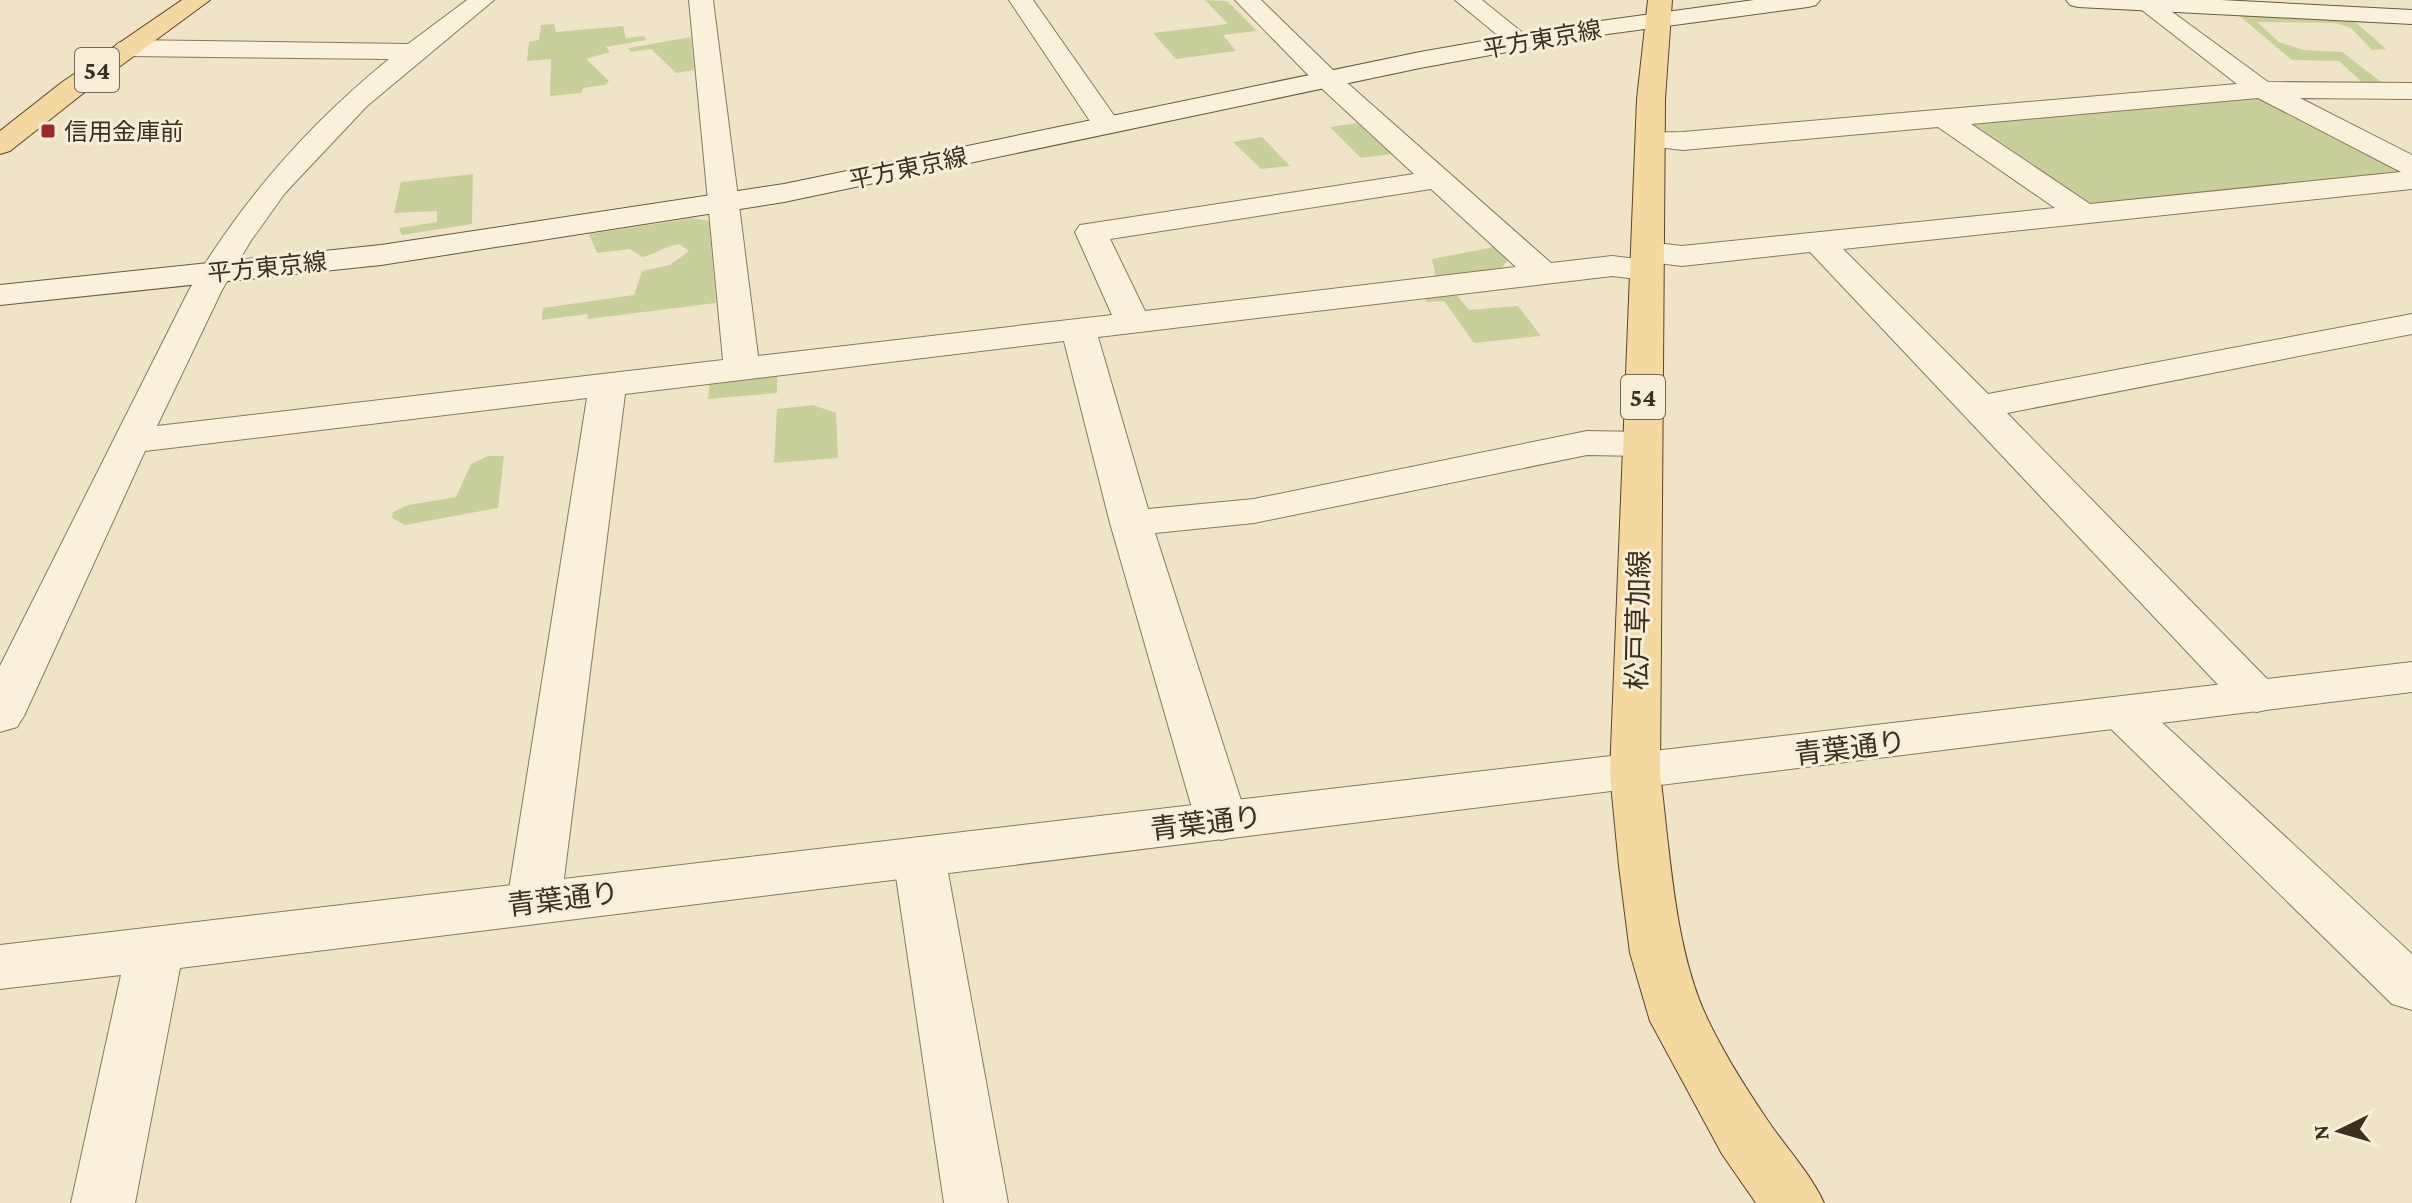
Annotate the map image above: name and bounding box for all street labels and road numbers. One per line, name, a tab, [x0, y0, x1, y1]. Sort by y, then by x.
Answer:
street label: 平方東京線	[1481, 15, 1603, 63]
road number: 54	[75, 48, 119, 92]
street label: 平方東京線	[847, 142, 969, 194]
street label: 平方東京線	[206, 247, 328, 287]
road number: 54	[1621, 375, 1665, 419]
street label: 松戸草加線	[1621, 550, 1655, 690]
street label: 青葉通り	[1793, 726, 1907, 770]
street label: 青葉通り	[1149, 801, 1263, 845]
street label: 青葉通り	[506, 877, 620, 921]

